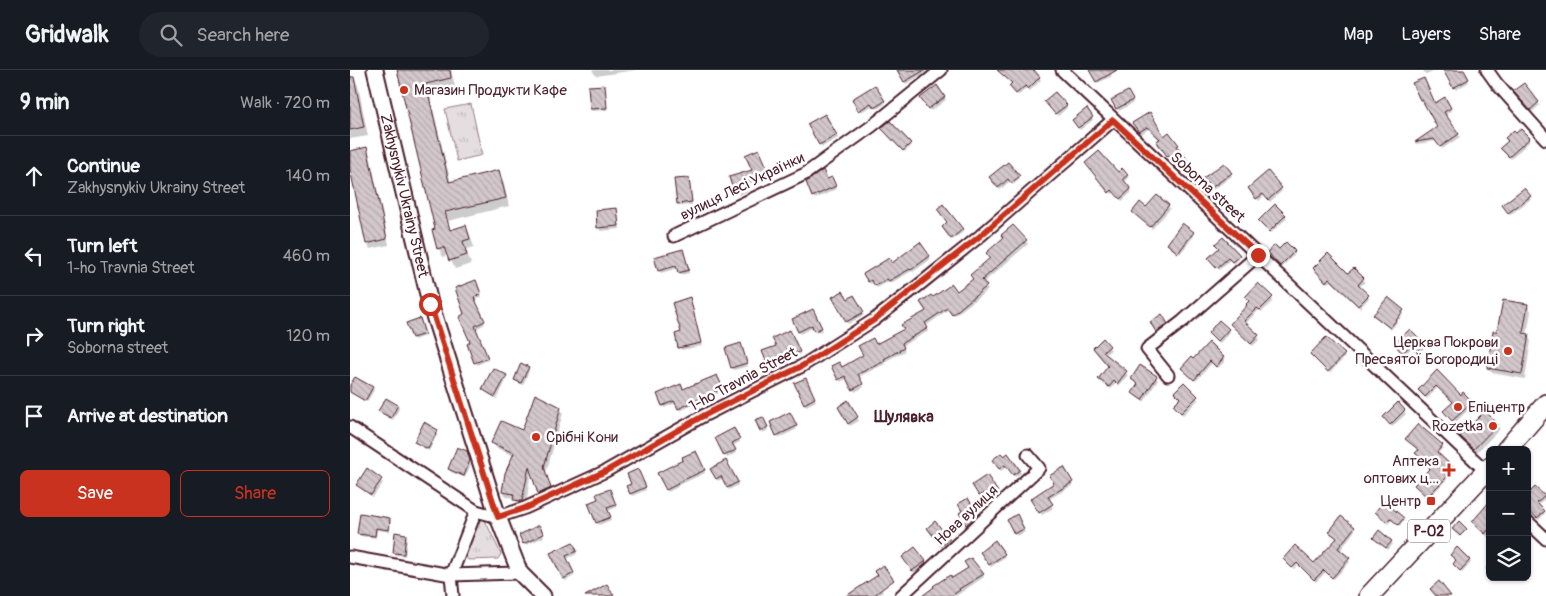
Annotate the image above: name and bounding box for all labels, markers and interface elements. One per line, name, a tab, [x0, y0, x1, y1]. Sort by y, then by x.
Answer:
search box	[139, 12, 489, 57]
text: Gridwalk	[25, 20, 109, 49]
icon: search	[157, 21, 185, 49]
text: Search here	[197, 23, 289, 47]
text: Map	[1344, 23, 1373, 46]
text: Layers	[1401, 23, 1451, 46]
text: Share	[1479, 23, 1521, 46]
place label: Магазин Продукти Кафе	[414, 81, 567, 100]
marker: Магазин Продукти Кафе	[398, 84, 410, 96]
text: 9 min	[20, 89, 69, 116]
text: Walk · 720 m	[240, 93, 330, 113]
street label: Zakhysnykiv Ukrainy Street	[376, 112, 433, 280]
street label: вулиця Лесі Українки	[677, 148, 808, 225]
street label: Soborna street	[1166, 148, 1250, 227]
text: Continue	[67, 154, 140, 178]
icon: ahead	[20, 162, 48, 190]
text: 140 m	[286, 166, 330, 186]
text: Zakhysnykiv Ukrainy Street	[67, 178, 245, 198]
text: Turn left	[67, 234, 137, 258]
icon: left	[20, 242, 48, 270]
route end	[1247, 244, 1270, 267]
text: 460 m	[283, 246, 330, 266]
text: 1-ho Travnia Street	[67, 258, 195, 278]
route start	[419, 293, 442, 316]
text: Turn right	[67, 314, 145, 338]
icon: right	[20, 322, 48, 350]
text: 120 m	[286, 326, 330, 346]
place label: Церква Покрови Пресвятої Богородиці	[1355, 333, 1498, 369]
text: Soborna street	[67, 338, 168, 358]
street label: 1-ho Travnia Street	[686, 343, 801, 416]
marker: Церква Покрови Пресвятої Богородиці	[1502, 345, 1514, 357]
place label: Епіцентр	[1468, 398, 1525, 417]
marker: Епіцентр	[1452, 401, 1464, 413]
icon: arrive	[20, 402, 48, 430]
text: Arrive at destination	[67, 404, 228, 428]
district label: Шулявка	[873, 407, 934, 427]
place label: Rozetka	[1432, 417, 1483, 436]
marker: Rozetka	[1487, 420, 1499, 432]
place label: Срібні Кони	[546, 428, 618, 447]
marker: Срібні Кони	[530, 431, 542, 443]
map controls	[1486, 446, 1531, 581]
button: +	[1486, 446, 1531, 491]
place label: Аптека оптових ц...	[1364, 452, 1439, 488]
marker: Аптека оптових ц...	[1443, 464, 1455, 476]
button: Save	[20, 470, 170, 517]
button: Share	[180, 470, 330, 517]
street label: Нова вулиця	[931, 481, 1002, 550]
button: −	[1486, 491, 1531, 536]
place label: Центр	[1381, 492, 1421, 511]
marker: Центр	[1425, 495, 1437, 507]
road number: Р-02	[1408, 520, 1450, 542]
button: layers	[1486, 536, 1531, 581]

